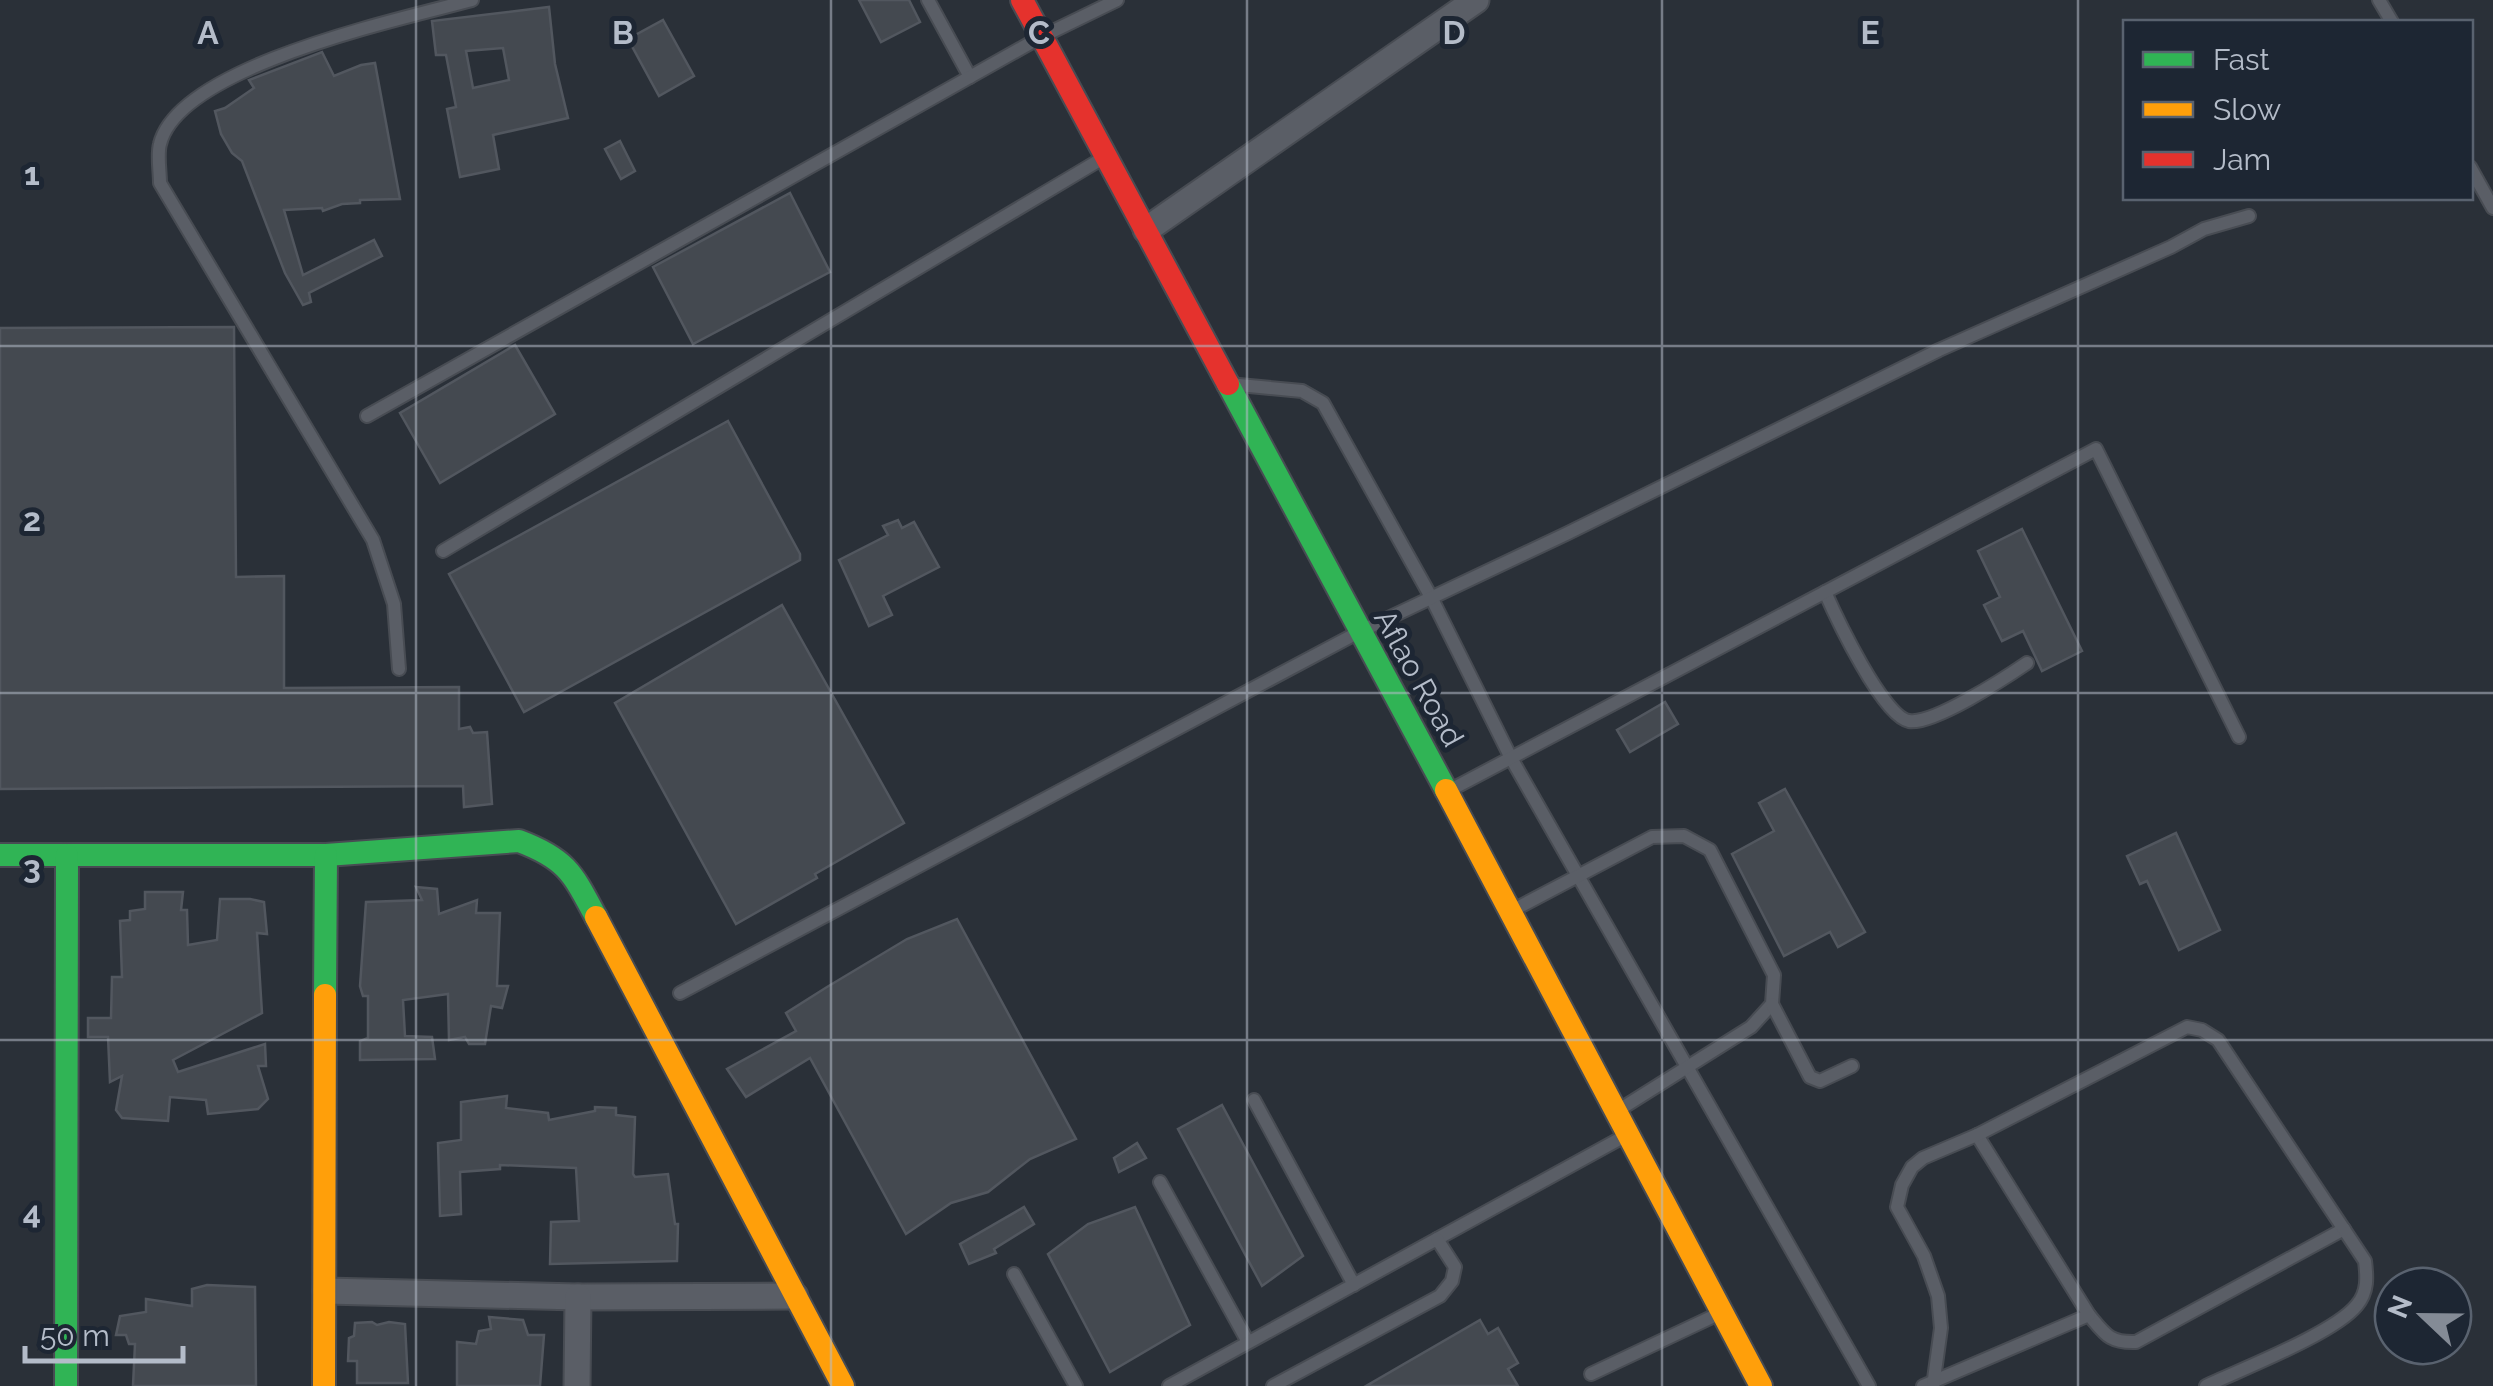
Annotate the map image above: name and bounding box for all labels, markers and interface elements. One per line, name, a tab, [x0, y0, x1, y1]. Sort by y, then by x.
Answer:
text: A	[197, 14, 219, 51]
text: B	[612, 14, 634, 51]
text: C	[1028, 14, 1050, 51]
text: D	[1443, 14, 1465, 51]
text: E	[1860, 14, 1880, 51]
legend	[2123, 20, 2473, 200]
text: Fast	[2213, 42, 2270, 77]
text: Slow	[2213, 92, 2281, 127]
text: Jam	[2213, 142, 2271, 177]
text: 1	[24, 155, 40, 192]
text: 2	[23, 501, 41, 538]
street label: Aflao Road	[1367, 603, 1471, 753]
text: 3	[23, 848, 41, 885]
text: 4	[23, 1194, 41, 1231]
north arrow	[2373, 1266, 2473, 1366]
text: N	[2381, 1291, 2420, 1323]
scale bar	[25, 1301, 182, 1363]
text: 50 m	[40, 1318, 110, 1353]

